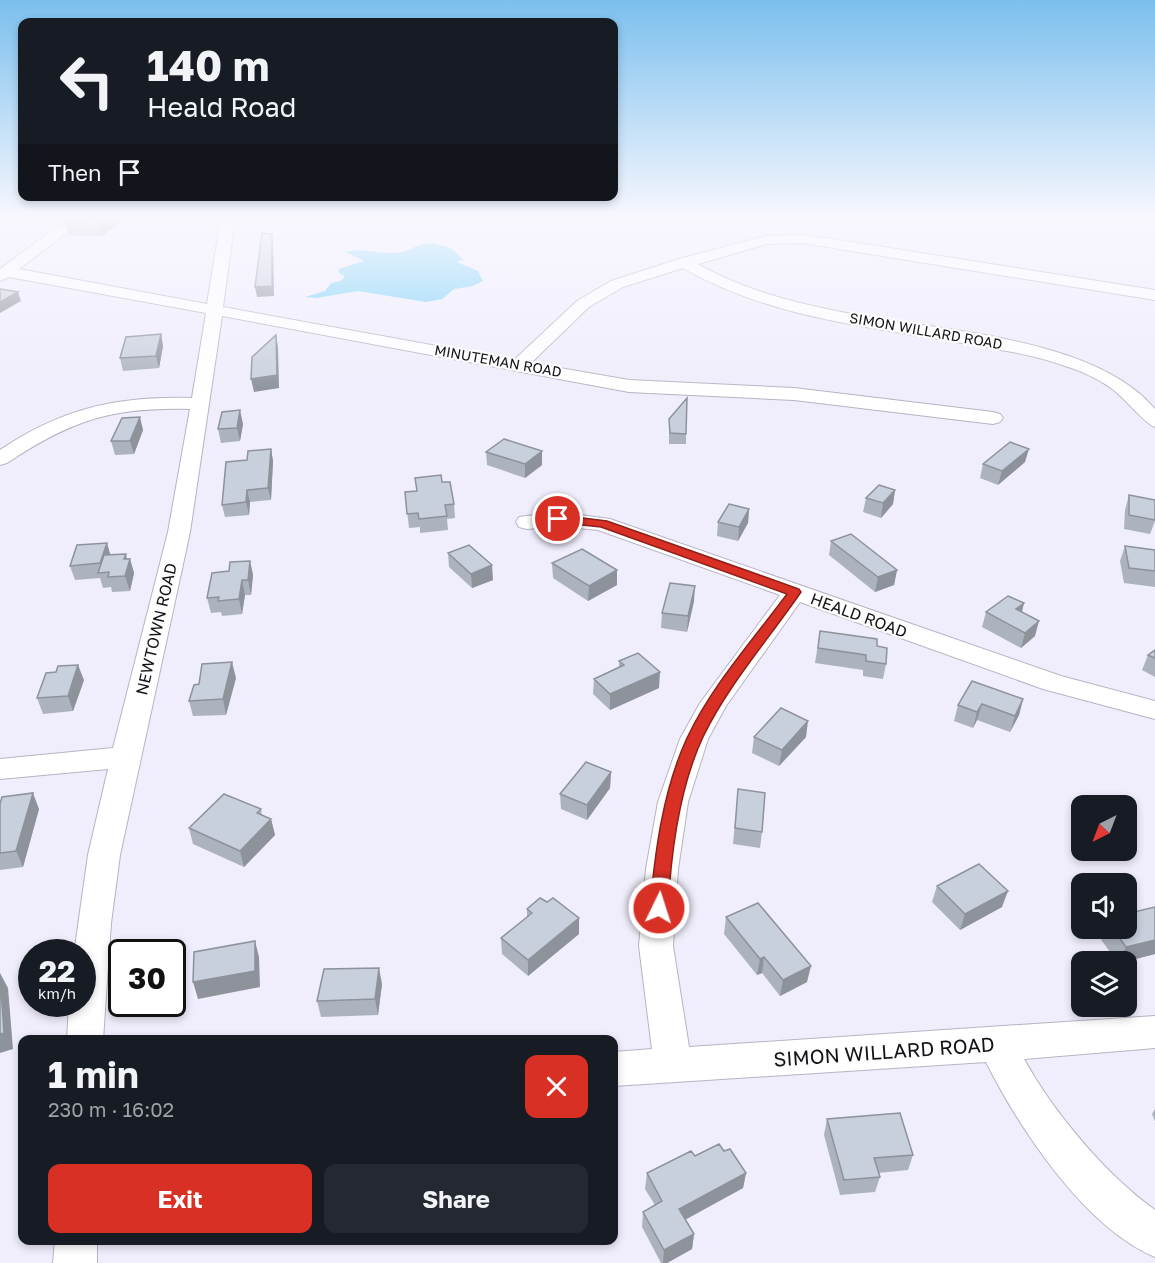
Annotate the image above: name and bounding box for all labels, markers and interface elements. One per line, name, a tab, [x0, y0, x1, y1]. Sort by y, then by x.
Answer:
text: 140 m	[147, 40, 269, 90]
icon: left	[48, 42, 126, 120]
text: Heald Road	[147, 91, 296, 123]
icon: arrive	[113, 156, 146, 189]
text: Then	[48, 159, 101, 186]
street label: SIMON WILLARD ROAD	[848, 309, 1004, 352]
street label: MINUTEMAN ROAD	[433, 341, 563, 380]
pin	[532, 493, 583, 544]
icon: arrive	[541, 502, 574, 535]
street label: NEWTOWN ROAD	[131, 561, 181, 697]
street label: HEALD ROAD	[808, 588, 910, 642]
north arrow	[1071, 795, 1137, 861]
map controls	[1071, 795, 1137, 1017]
button: sound	[1071, 873, 1137, 939]
position arrow	[627, 876, 691, 940]
speed limit sign: 30	[108, 939, 186, 1017]
button: layers	[1071, 951, 1137, 1017]
text: 22	[39, 953, 75, 989]
text: km/h	[38, 984, 76, 1002]
street label: SIMON WILLARD ROAD	[773, 1031, 995, 1071]
text: 1 min	[48, 1053, 139, 1096]
button: close	[525, 1055, 588, 1118]
text: 230 m · 16:02	[48, 1097, 174, 1121]
button: Exit	[48, 1164, 312, 1233]
button: Share	[324, 1164, 588, 1233]

